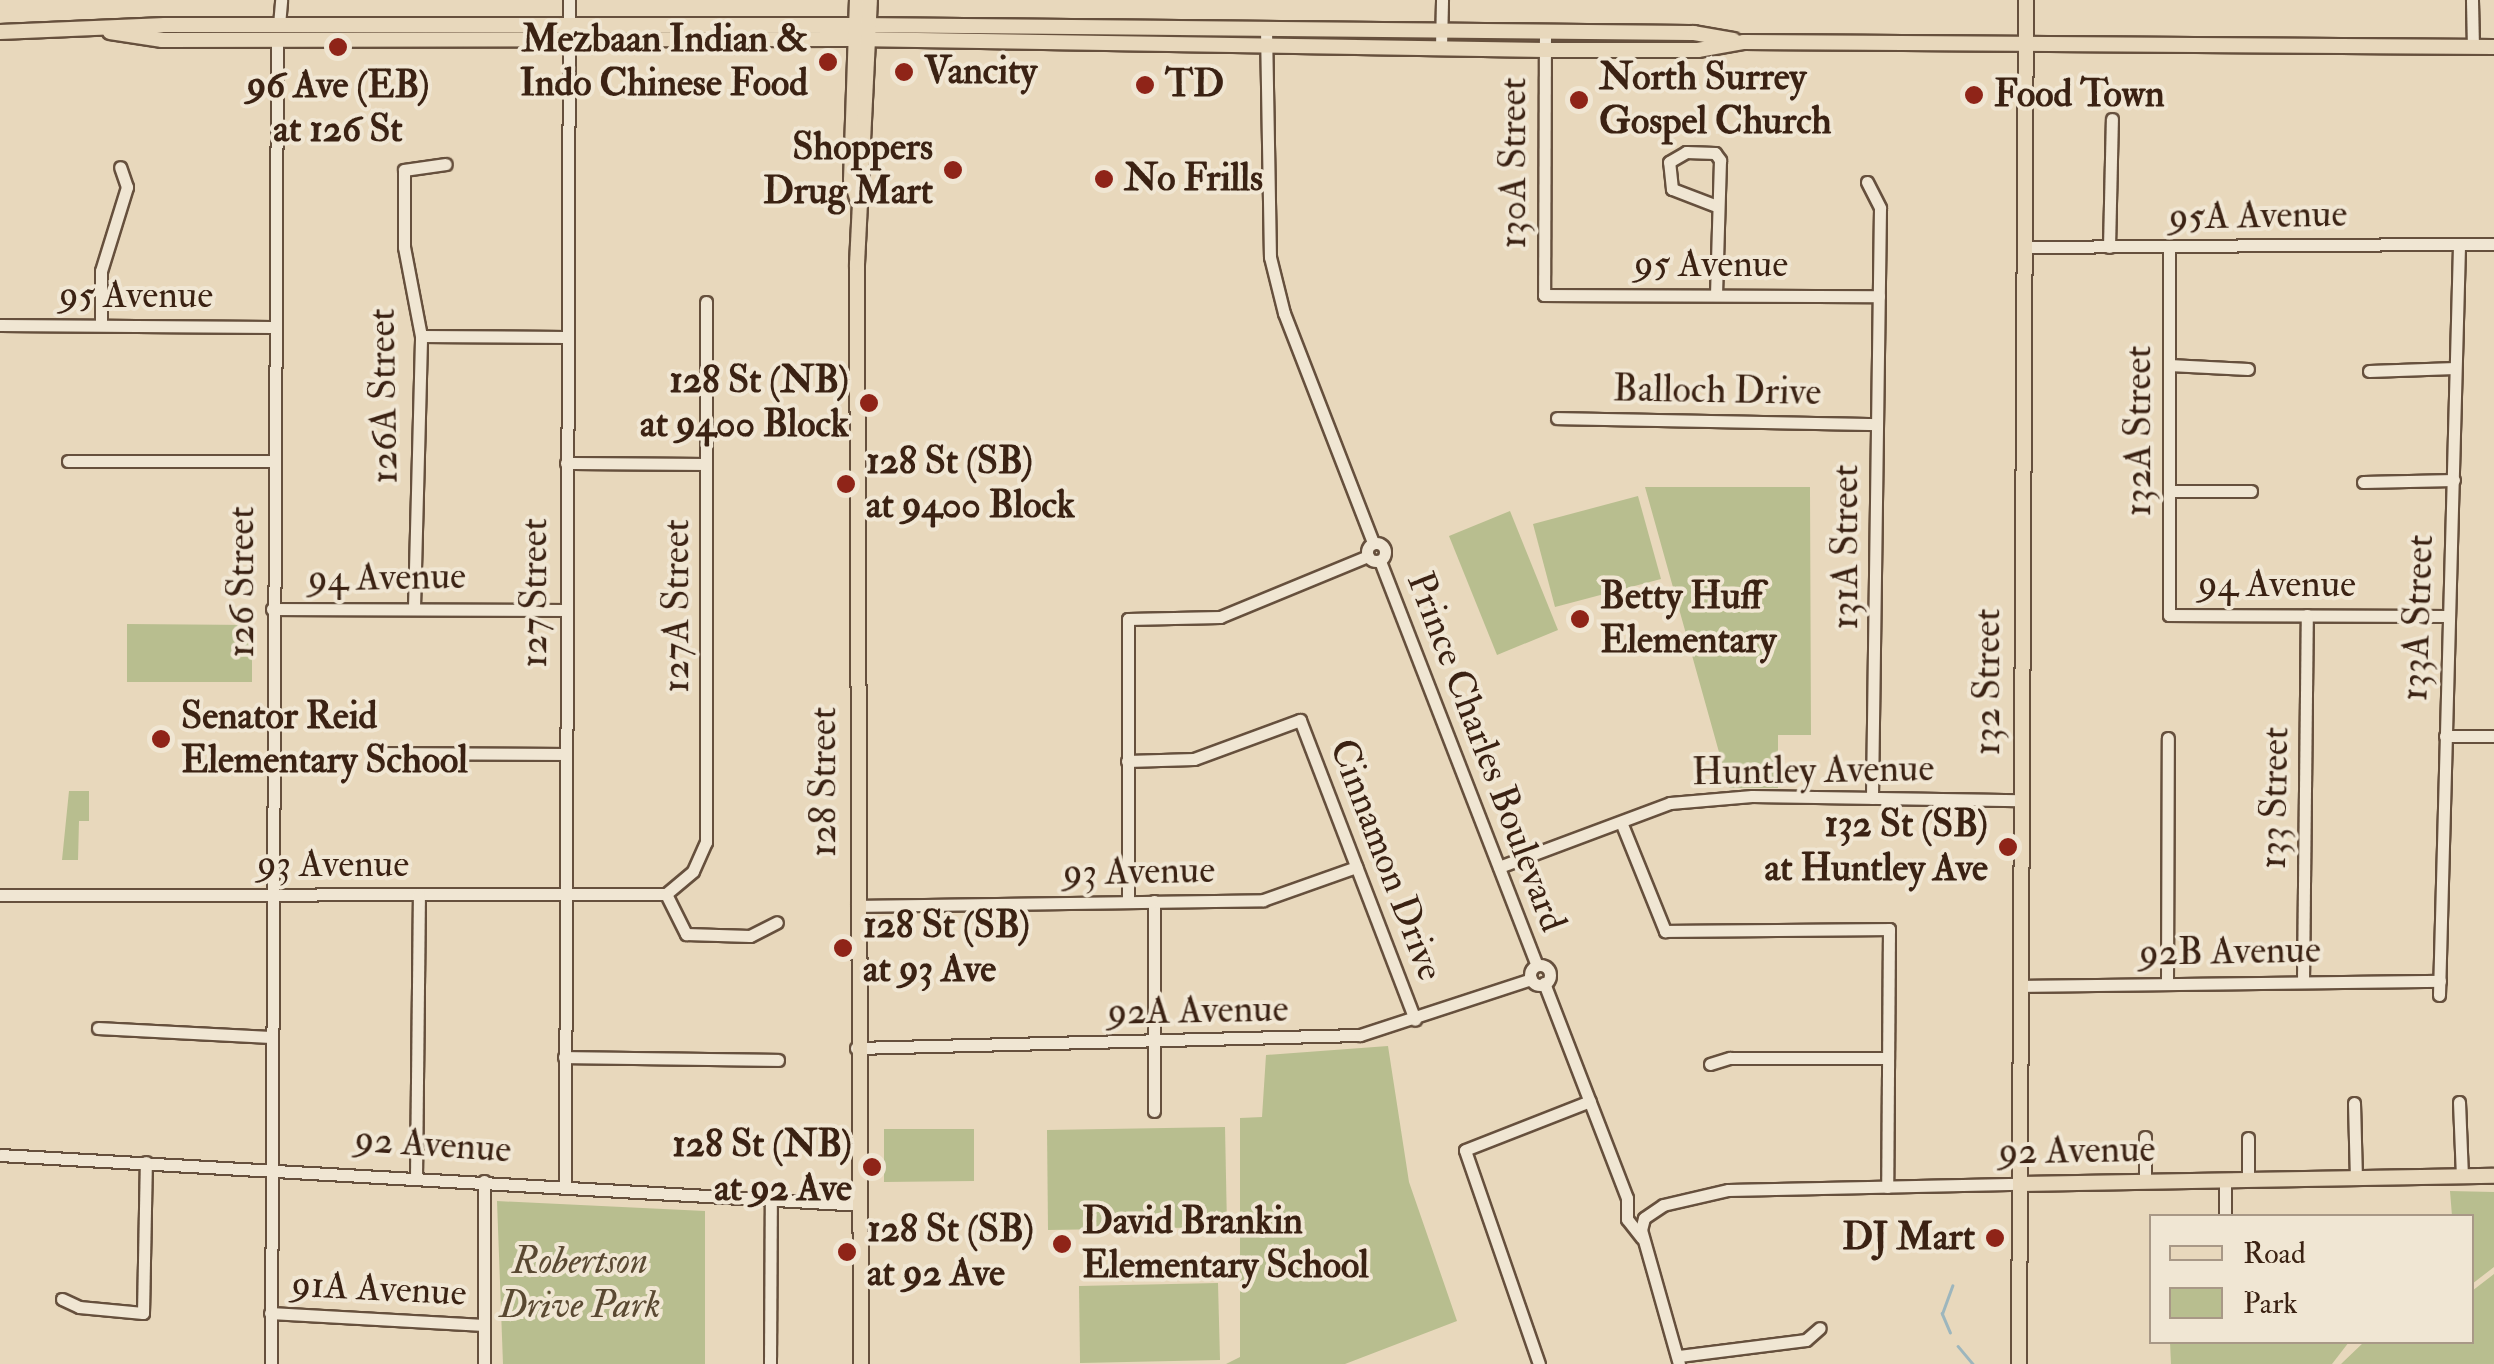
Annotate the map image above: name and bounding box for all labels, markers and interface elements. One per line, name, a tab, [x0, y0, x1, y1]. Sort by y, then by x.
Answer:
place label: Mezbaan Indian & Indo Chinese Food	[520, 17, 808, 106]
marker: 96 Ave (EB) at 126 St	[327, 36, 349, 58]
place label: Vancity	[924, 49, 1037, 95]
marker: Mezbaan Indian & Indo Chinese Food	[817, 51, 839, 73]
place label: North Surrey Gospel Church	[1599, 55, 1831, 144]
marker: Vancity	[893, 61, 915, 83]
place label: TD	[1165, 62, 1224, 108]
place label: 96 Ave (EB) at 126 St	[247, 63, 429, 152]
place label: Food Town	[1994, 72, 2165, 118]
marker: TD	[1134, 74, 1156, 96]
street label: 130A Street	[1491, 77, 1537, 249]
marker: Food Town	[1963, 84, 1985, 106]
marker: North Surrey Gospel Church	[1568, 89, 1590, 111]
place label: Shoppers Drug Mart	[763, 125, 933, 214]
place label: No Frills	[1124, 156, 1263, 202]
marker: Shoppers Drug Mart	[942, 159, 964, 181]
marker: No Frills	[1093, 168, 1115, 190]
street label: 95A Avenue	[2168, 192, 2348, 240]
street label: 95 Avenue	[1634, 242, 1788, 288]
street label: 95 Avenue	[59, 273, 213, 319]
street label: 126A Street	[360, 308, 408, 484]
street label: 132A Street	[2116, 345, 2162, 517]
place label: 128 St (NB) at 9400 Block	[640, 358, 849, 448]
street label: Balloch Drive	[1612, 366, 1822, 416]
marker: 128 St (NB) at 9400 Block	[858, 392, 880, 414]
place label: 128 St (SB) at 9400 Block	[866, 439, 1075, 528]
street label: 131A Street	[1823, 464, 1869, 630]
marker: 128 St (SB) at 9400 Block	[835, 473, 857, 495]
street label: 126 Street	[219, 506, 265, 658]
street label: 127 Street	[512, 518, 558, 668]
street label: 127A Street	[654, 519, 700, 693]
street label: 133A Street	[2392, 534, 2444, 702]
street label: 94 Avenue	[308, 554, 466, 602]
street label: 94 Avenue	[2198, 562, 2356, 608]
street label: Prince Charles Boulevard	[1396, 566, 1576, 938]
place label: Betty Huff Elementary	[1600, 574, 1776, 664]
marker: Betty Huff Elementary	[1569, 608, 1591, 630]
street label: 132 Street	[1965, 609, 2011, 755]
place label: Senator Reid Elementary School	[181, 694, 468, 784]
street label: 128 Street	[801, 707, 847, 857]
street label: 133 Street	[2251, 726, 2299, 870]
marker: Senator Reid Elementary School	[150, 728, 172, 750]
street label: Cinnamon Drive	[1319, 733, 1453, 987]
street label: Huntley Avenue	[1691, 746, 1935, 796]
place label: 132 St (SB) at Huntley Ave	[1765, 802, 1988, 892]
marker: 132 St (SB) at Huntley Ave	[1997, 836, 2019, 858]
street label: 93 Avenue	[257, 842, 409, 888]
street label: 93 Avenue	[1063, 848, 1215, 896]
place label: 128 St (SB) at 93 Ave	[863, 903, 1030, 992]
street label: 92B Avenue	[2139, 928, 2321, 976]
marker: 128 St (SB) at 93 Ave	[832, 937, 854, 959]
street label: 92A Avenue	[1107, 987, 1289, 1035]
street label: 92 Avenue	[353, 1117, 513, 1173]
place label: 128 St (NB) at 92 Ave	[672, 1122, 852, 1212]
street label: 92 Avenue	[1998, 1127, 2156, 1175]
marker: 128 St (NB) at 92 Ave	[861, 1156, 883, 1178]
place label: David Brankin Elementary School	[1082, 1199, 1369, 1288]
place label: 128 St (SB) at 92 Ave	[867, 1207, 1034, 1296]
legend	[2149, 1214, 2474, 1344]
place label: DJ Mart	[1842, 1215, 1975, 1261]
marker: DJ Mart	[1984, 1227, 2006, 1249]
marker: David Brankin Elementary School	[1051, 1233, 1073, 1255]
text: Road	[2243, 1235, 2306, 1272]
park label: Robertson Drive Park	[499, 1239, 661, 1328]
marker: 128 St (SB) at 92 Ave	[836, 1241, 858, 1263]
street label: 91A Avenue	[290, 1262, 468, 1316]
text: Park	[2243, 1285, 2298, 1322]

